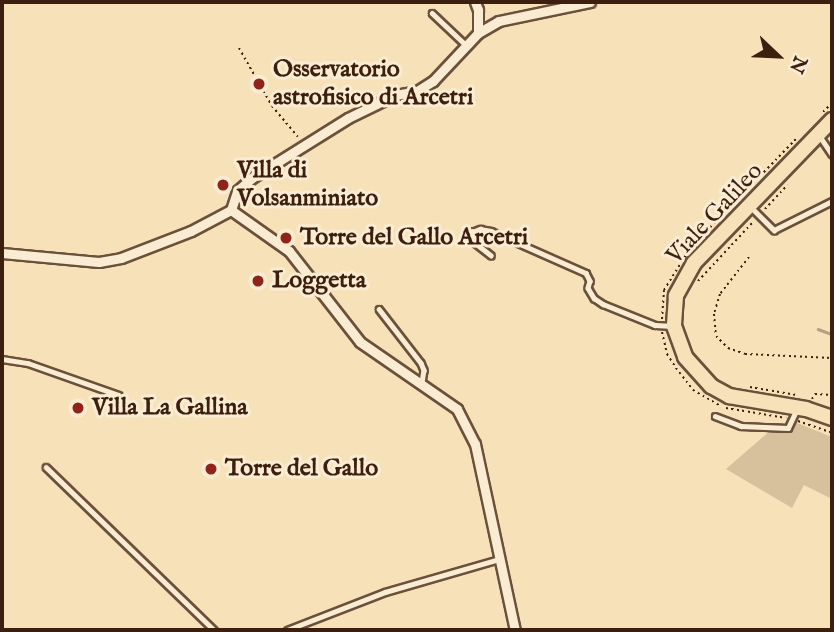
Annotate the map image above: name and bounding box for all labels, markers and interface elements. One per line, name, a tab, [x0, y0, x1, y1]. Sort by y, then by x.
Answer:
north arrow	[743, 21, 813, 91]
text: N	[783, 52, 812, 76]
place label: Osservatorio astrofisico di Arcetri	[273, 56, 473, 112]
marker: Osservatorio astrofisico di Arcetri	[251, 76, 267, 92]
place label: Villa di Volsanminiato	[237, 157, 378, 213]
street label: Viale Galileo	[661, 157, 769, 271]
marker: Villa di Volsanminiato	[215, 177, 231, 193]
place label: Torre del Gallo Arcetri	[300, 224, 528, 252]
marker: Torre del Gallo Arcetri	[278, 230, 294, 246]
place label: Loggetta	[272, 267, 366, 295]
marker: Loggetta	[250, 273, 266, 289]
place label: Villa La Gallina	[92, 394, 248, 422]
marker: Villa La Gallina	[70, 400, 86, 416]
place label: Torre del Gallo	[225, 455, 378, 483]
marker: Torre del Gallo	[203, 461, 219, 477]

